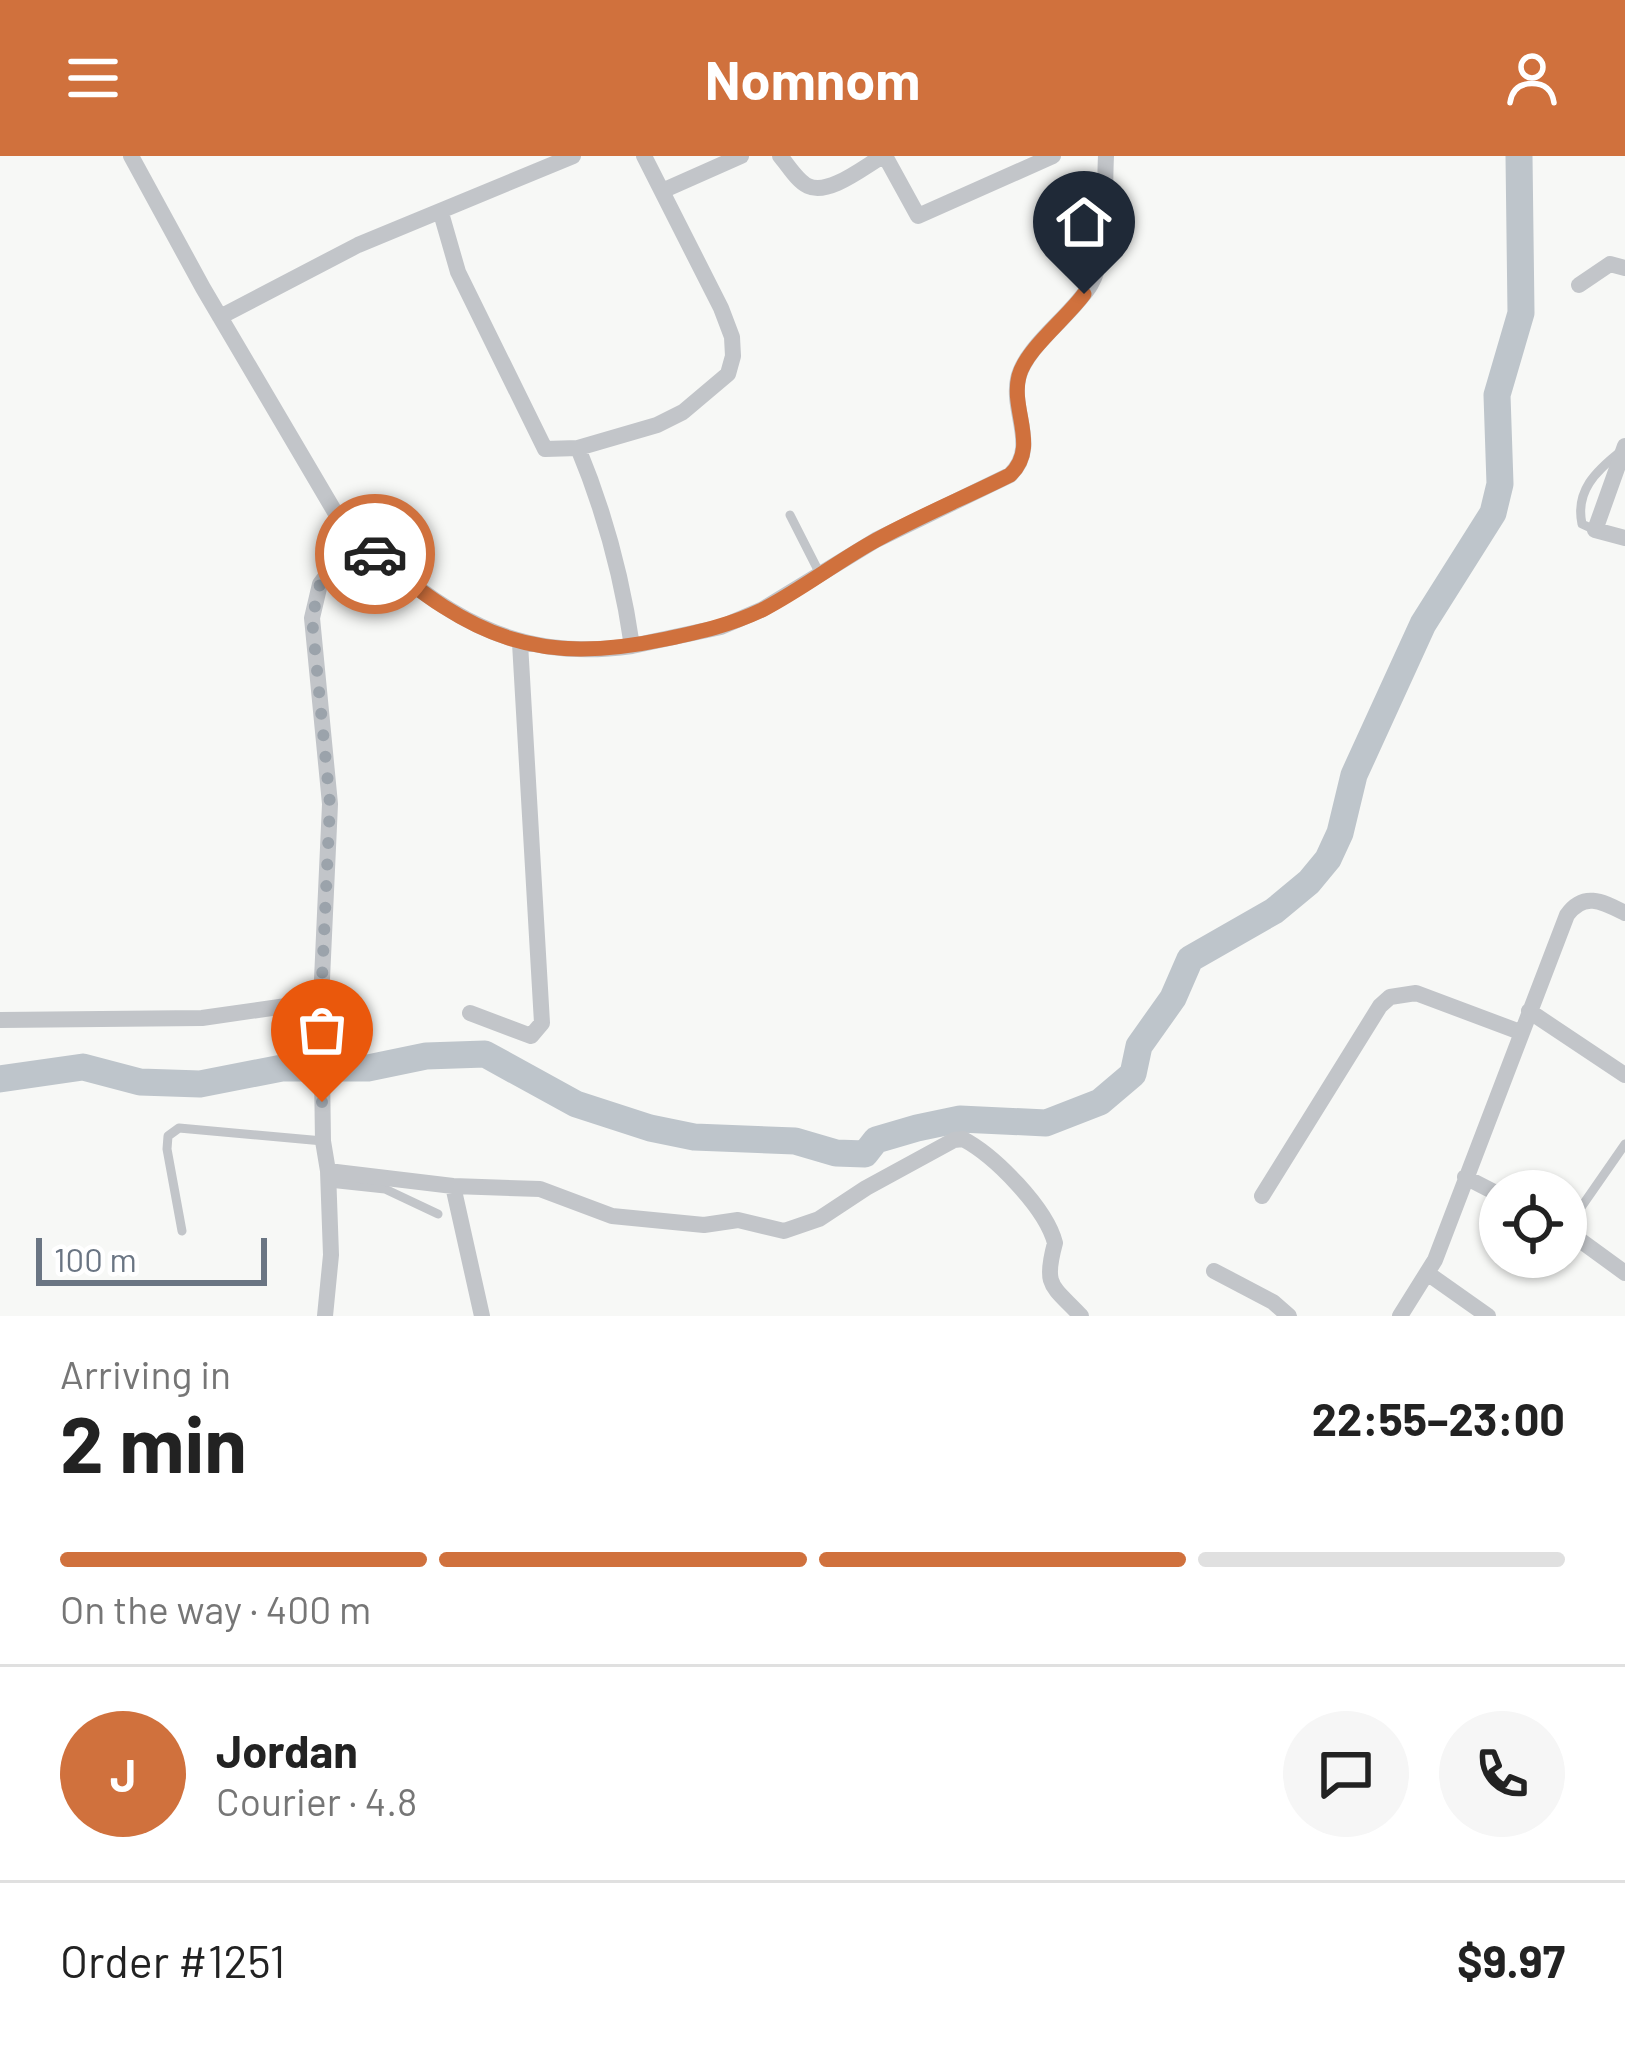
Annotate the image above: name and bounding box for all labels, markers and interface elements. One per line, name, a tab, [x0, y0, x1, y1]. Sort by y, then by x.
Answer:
icon: menu	[60, 45, 126, 111]
icon: person	[1499, 45, 1565, 111]
text: Nomnom	[705, 46, 920, 111]
pin	[1033, 171, 1135, 294]
icon: home	[1051, 189, 1117, 255]
courier	[315, 494, 435, 614]
icon: car	[342, 521, 408, 587]
pin	[271, 979, 373, 1102]
icon: bag	[289, 997, 355, 1063]
map controls	[1479, 1170, 1587, 1278]
button: locate	[1479, 1170, 1587, 1278]
scale bar	[36, 1232, 267, 1285]
text: 100 m	[54, 1239, 137, 1279]
text: Arriving in	[60, 1350, 231, 1397]
text: 22:55–23:00	[1312, 1391, 1565, 1445]
text: 2 min	[60, 1395, 247, 1489]
text: On the way · 400 m	[60, 1585, 371, 1632]
button: chat	[1283, 1711, 1409, 1837]
button: phone	[1439, 1711, 1565, 1837]
text: Jordan	[216, 1723, 358, 1777]
text: J	[110, 1747, 136, 1801]
text: Courier · 4.8	[216, 1777, 417, 1824]
text: Order #1251	[60, 1933, 285, 1987]
text: $9.97	[1457, 1933, 1565, 1987]

